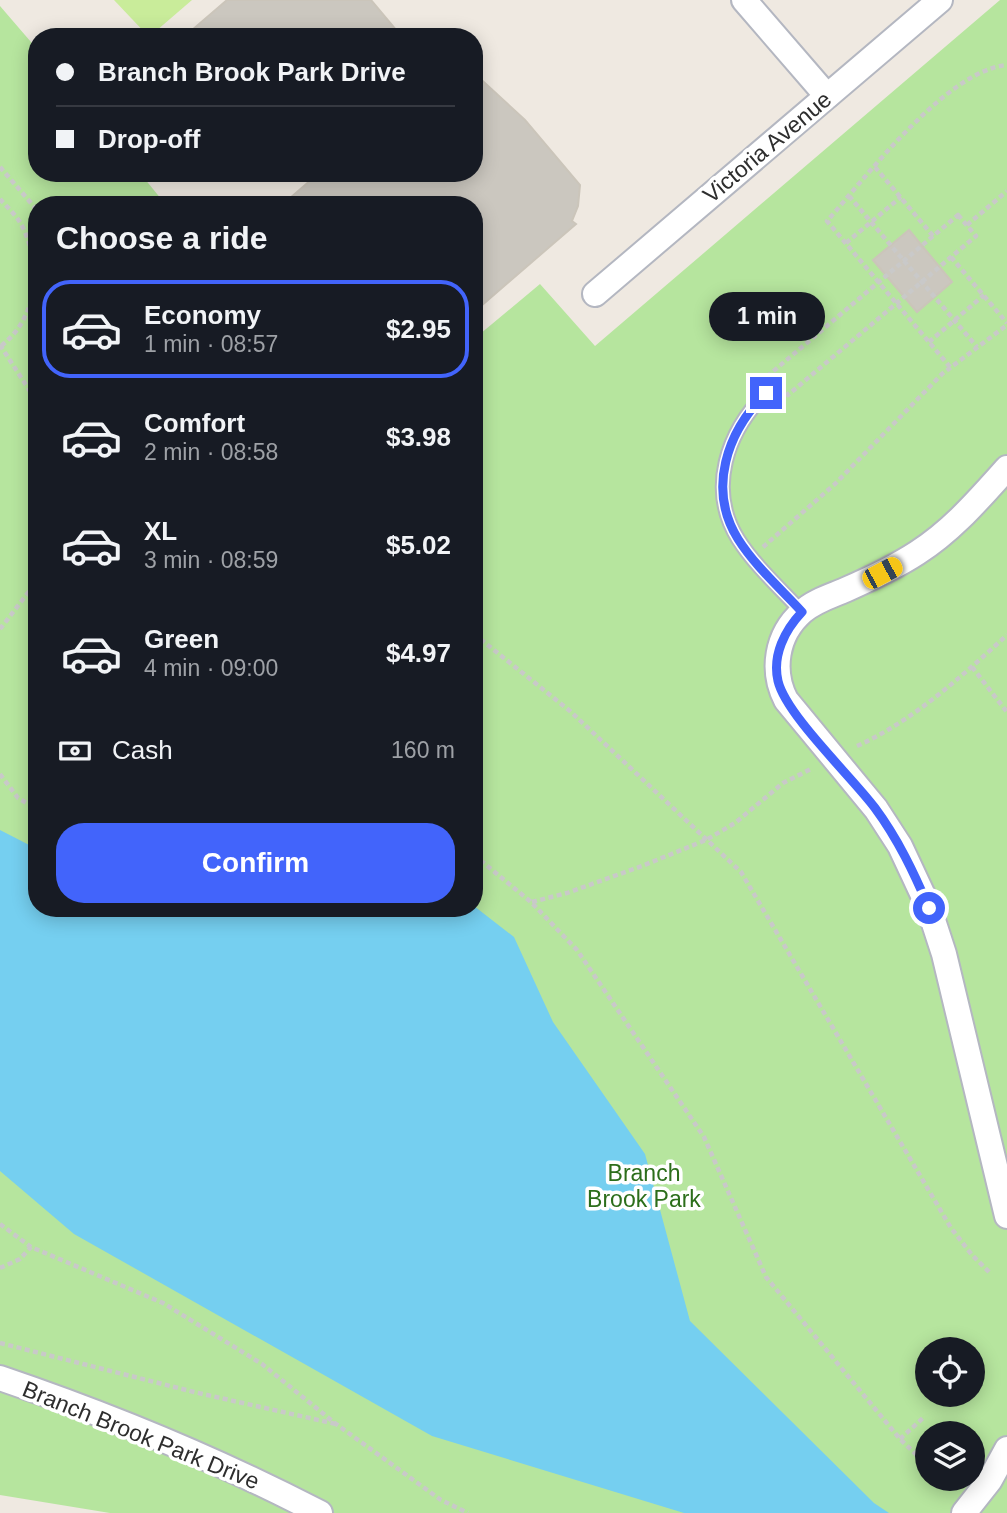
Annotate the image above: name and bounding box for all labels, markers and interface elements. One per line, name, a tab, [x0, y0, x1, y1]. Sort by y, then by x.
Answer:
text: Branch Brook Park Drive	[98, 57, 406, 87]
street label: Victoria Avenue	[698, 86, 836, 208]
text: Drop-off	[98, 124, 201, 154]
text: Choose a ride	[56, 220, 268, 256]
callout: 1 min	[708, 292, 824, 340]
icon: car	[60, 298, 123, 361]
text: Economy	[144, 300, 261, 330]
text: 1 min	[737, 303, 797, 329]
text: $2.95	[386, 314, 451, 344]
text: 1 min · 08:57	[144, 331, 278, 357]
route end	[750, 377, 782, 409]
icon: car	[60, 406, 123, 469]
text: Comfort	[144, 408, 245, 438]
text: $3.98	[386, 422, 451, 452]
text: 2 min · 08:58	[144, 439, 278, 465]
icon: car	[60, 514, 123, 577]
text: XL	[144, 516, 177, 546]
text: $5.02	[386, 530, 451, 560]
text: 3 min · 08:59	[144, 547, 278, 573]
car	[859, 554, 906, 592]
icon: car	[60, 622, 123, 685]
text: Green	[144, 624, 219, 654]
text: $4.97	[386, 638, 451, 668]
text: 4 min · 09:00	[144, 655, 278, 681]
icon: cash	[56, 732, 94, 770]
text: Cash	[112, 735, 173, 765]
text: 160 m	[391, 737, 455, 763]
button: Confirm	[56, 823, 455, 903]
route start	[913, 892, 945, 924]
park label: Branch Brook Park	[587, 1160, 701, 1212]
map controls	[915, 1337, 985, 1491]
button: locate	[915, 1337, 985, 1407]
street label: Branch Brook Park Drive	[19, 1376, 263, 1494]
button: layers	[915, 1421, 985, 1491]

